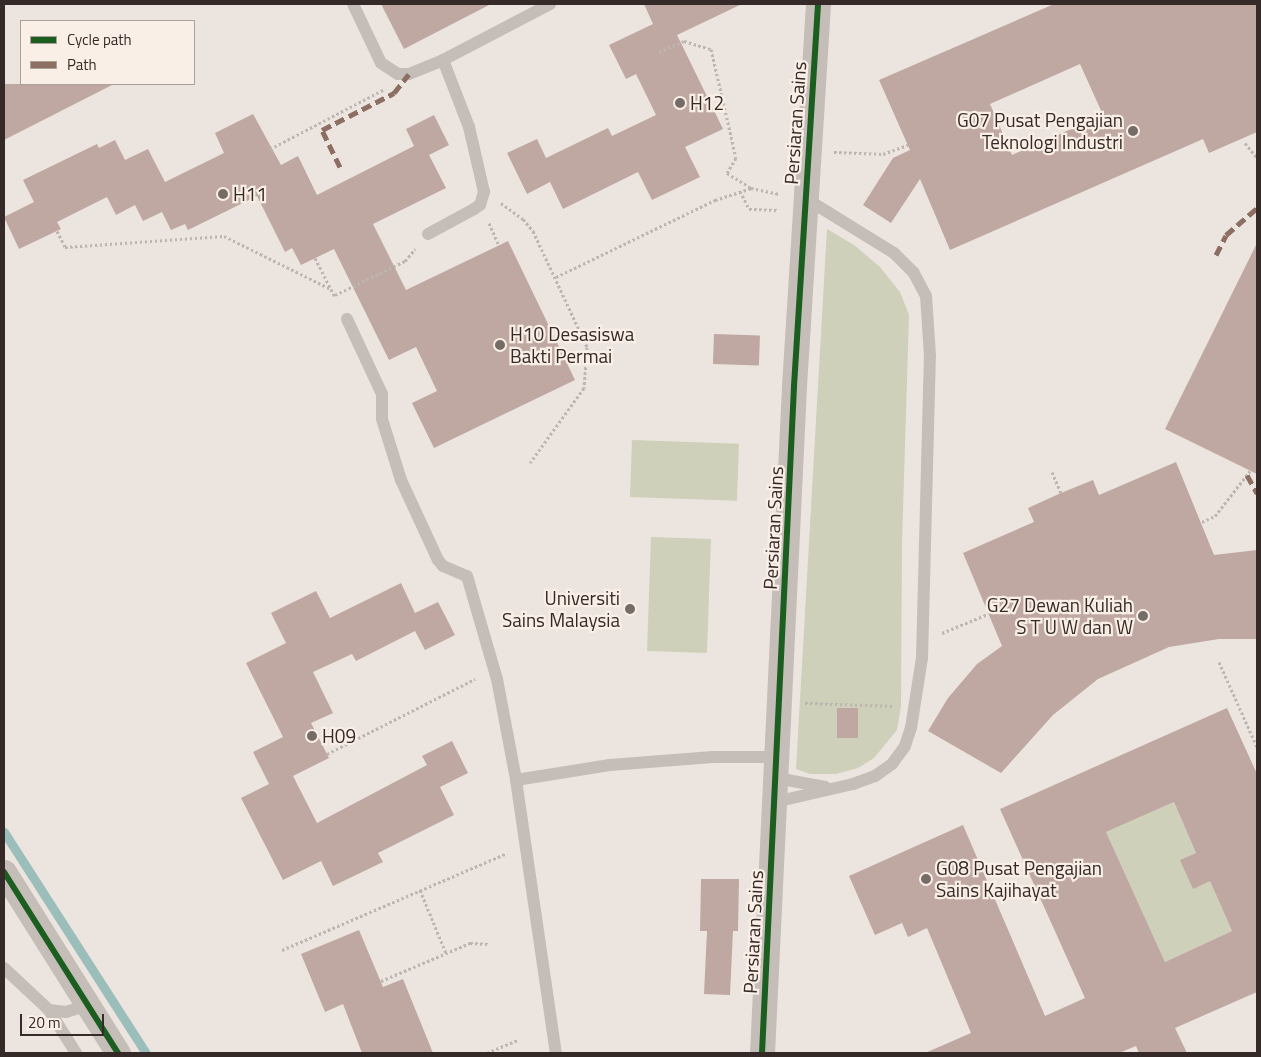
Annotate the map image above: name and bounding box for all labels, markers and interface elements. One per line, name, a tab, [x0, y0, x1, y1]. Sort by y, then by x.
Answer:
legend	[20, 20, 195, 85]
text: Cycle path	[67, 28, 132, 51]
text: Path	[67, 53, 97, 76]
street label: Persiaran Sains	[779, 61, 811, 185]
place label: H12	[690, 92, 724, 114]
marker: H12	[674, 97, 686, 109]
place label: G07 Pusat Pengajian Teknologi Industri	[957, 109, 1123, 153]
marker: G07 Pusat Pengajian Teknologi Industri	[1127, 125, 1139, 137]
place label: H11	[233, 183, 267, 205]
marker: H11	[217, 188, 229, 200]
place label: H10 Desasiswa Bakti Permai	[510, 323, 634, 367]
marker: H10 Desasiswa Bakti Permai	[494, 339, 506, 351]
street label: Persiaran Sains	[758, 466, 788, 590]
place label: Universiti Sains Malaysia	[502, 587, 620, 631]
place label: G27 Dewan Kuliah S T U W dan W	[987, 594, 1133, 638]
marker: Universiti Sains Malaysia	[624, 603, 636, 615]
marker: G27 Dewan Kuliah S T U W dan W	[1137, 610, 1149, 622]
place label: H09	[322, 725, 356, 747]
marker: H09	[306, 730, 318, 742]
place label: G08 Pusat Pengajian Sains Kajihayat	[936, 857, 1102, 901]
street label: Persiaran Sains	[738, 870, 768, 994]
marker: G08 Pusat Pengajian Sains Kajihayat	[920, 873, 932, 885]
scale bar	[22, 1004, 106, 1036]
text: 20 m	[28, 1011, 61, 1034]

